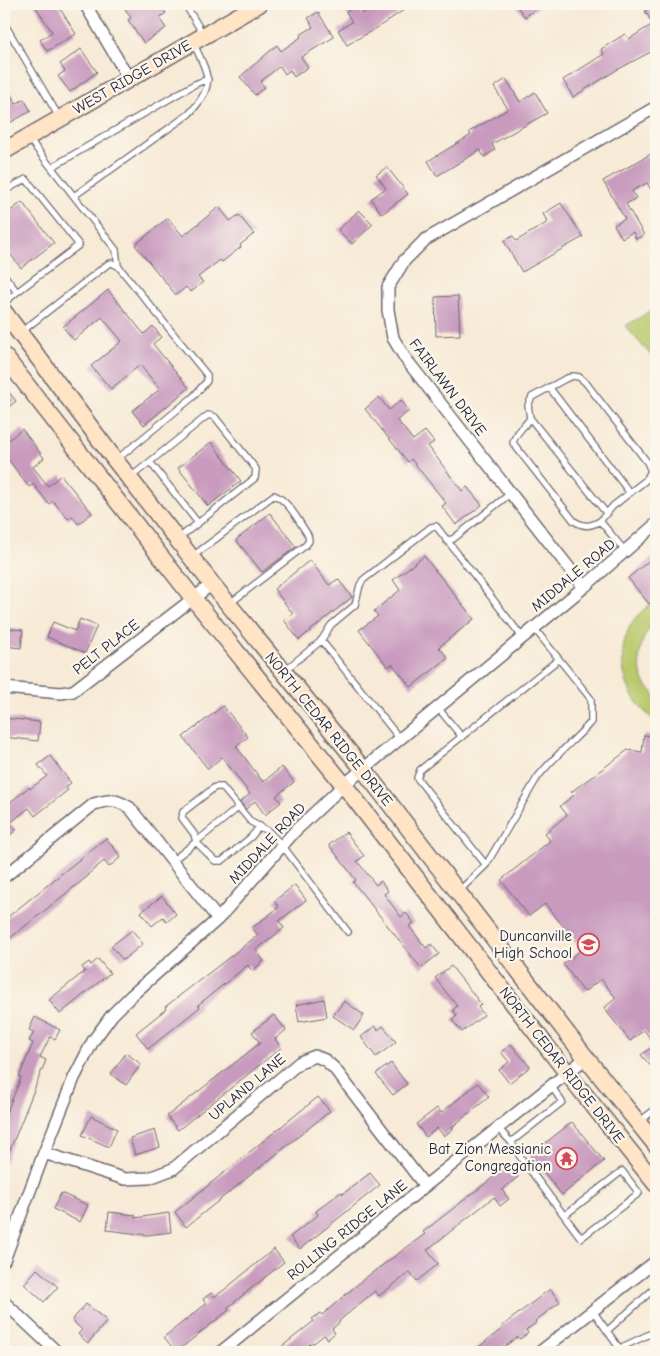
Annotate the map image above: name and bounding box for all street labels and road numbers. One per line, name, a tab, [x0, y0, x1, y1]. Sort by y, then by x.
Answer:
street label: WEST RIDGE DRIVE	[70, 36, 194, 118]
street label: FAIRLAWN DRIVE	[406, 335, 490, 439]
street label: MIDDALE ROAD	[527, 535, 619, 615]
street label: PELT PLACE	[69, 616, 143, 678]
street label: NORTH CEDAR RIDGE DRIVE	[261, 648, 397, 810]
street label: MIDDALE ROAD	[225, 799, 309, 887]
street label: NORTH CEDAR RIDGE DRIVE	[496, 983, 628, 1147]
street label: UPLAND LANE	[205, 1050, 289, 1124]
street label: ROLLING RIDGE LANE	[283, 1176, 411, 1284]

